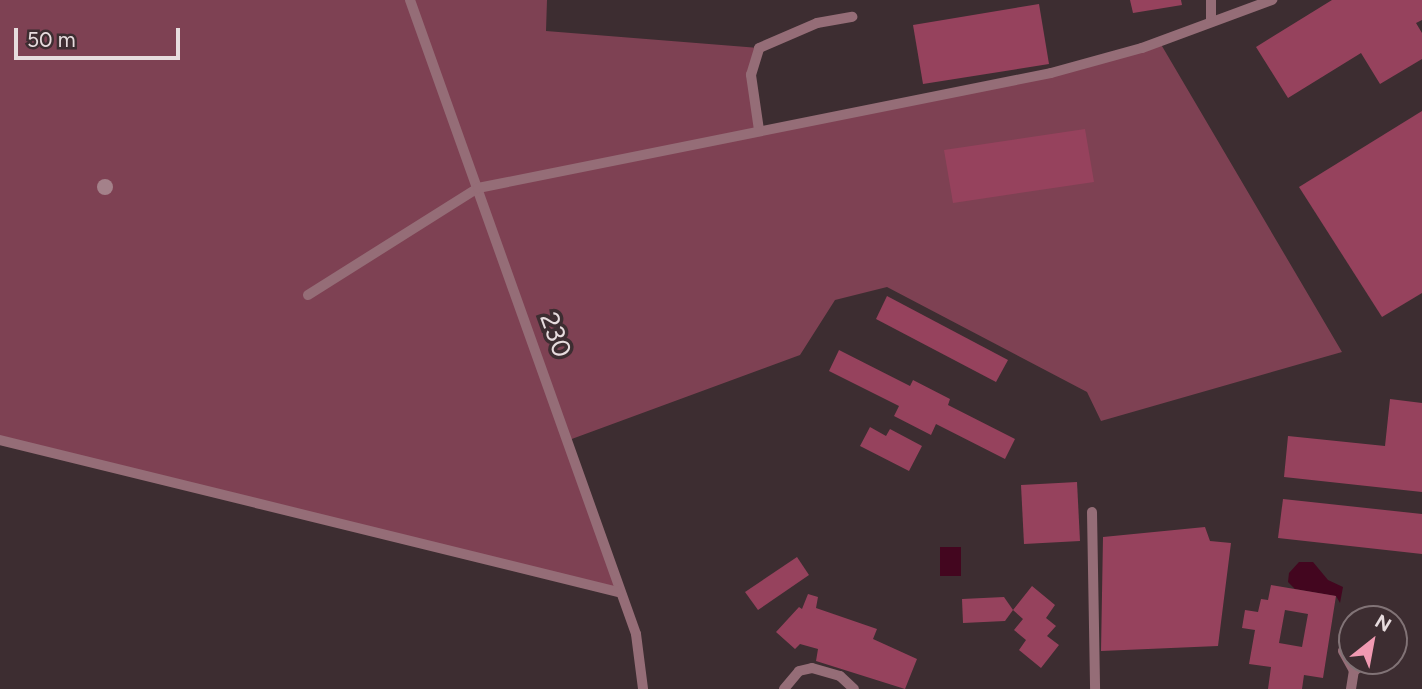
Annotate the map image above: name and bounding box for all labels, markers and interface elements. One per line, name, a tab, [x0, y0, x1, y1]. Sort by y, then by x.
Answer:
scale bar	[18, 14, 184, 58]
text: 50 m	[27, 27, 76, 52]
street label: 230	[533, 308, 577, 362]
north arrow	[1338, 605, 1408, 675]
text: N	[1371, 610, 1395, 637]

